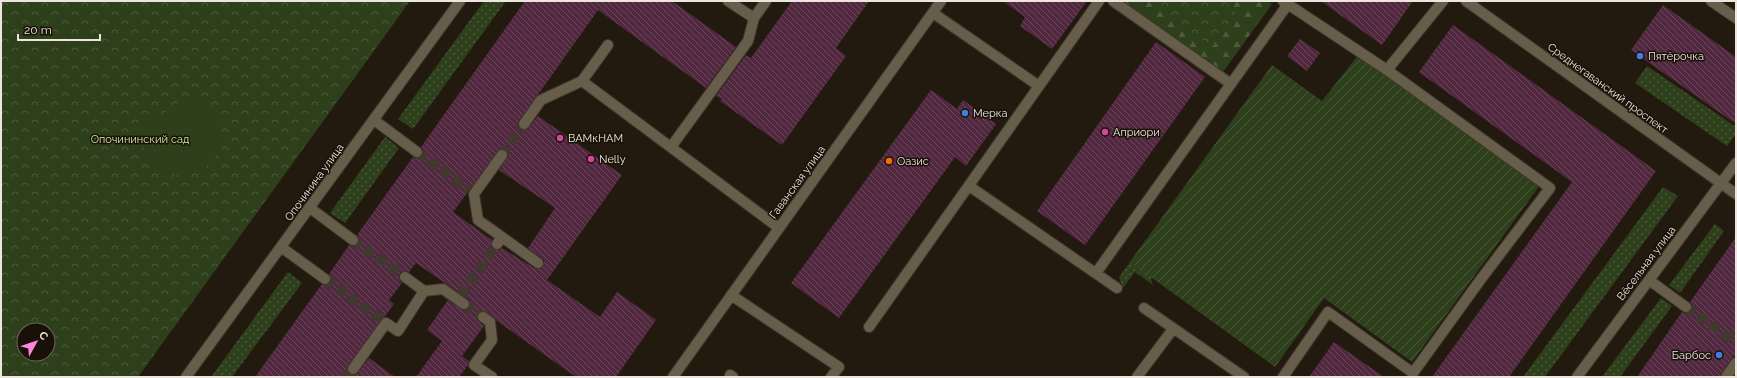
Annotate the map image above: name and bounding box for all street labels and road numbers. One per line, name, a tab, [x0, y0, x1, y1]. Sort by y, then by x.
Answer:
street label: Среднегаванский проспект	[1545, 40, 1671, 137]
street label: Опочинина улица	[282, 141, 347, 223]
street label: Гаванская улица	[767, 143, 828, 221]
street label: Вёсельная улица	[1614, 224, 1679, 303]

